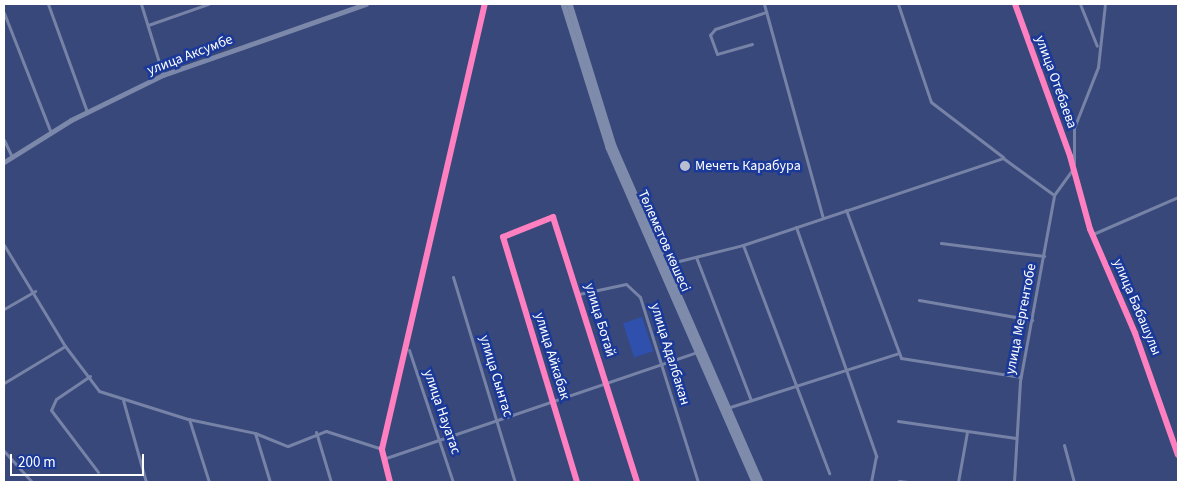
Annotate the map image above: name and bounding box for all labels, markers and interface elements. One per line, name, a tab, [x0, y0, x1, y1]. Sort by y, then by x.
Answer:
street label: улица Аксумбе	[145, 31, 235, 79]
street label: улица Отебаева	[1031, 33, 1081, 131]
place label: Мечеть Карабура	[695, 158, 801, 174]
marker: Мечеть Карабура	[679, 160, 691, 172]
street label: Төлеметов көшесі	[634, 188, 694, 294]
street label: улица Бабашулы	[1109, 256, 1165, 358]
street label: улица Мергентобе	[1002, 262, 1040, 376]
street label: улица Ботай	[581, 281, 619, 359]
street label: улица Адалбакан	[647, 301, 693, 407]
street label: улица Айкабак	[531, 310, 573, 402]
street label: улица Сынтас	[476, 333, 516, 419]
street label: улица Науатас	[420, 367, 464, 457]
scale bar	[12, 444, 146, 476]
text: 200 m	[18, 452, 56, 473]

